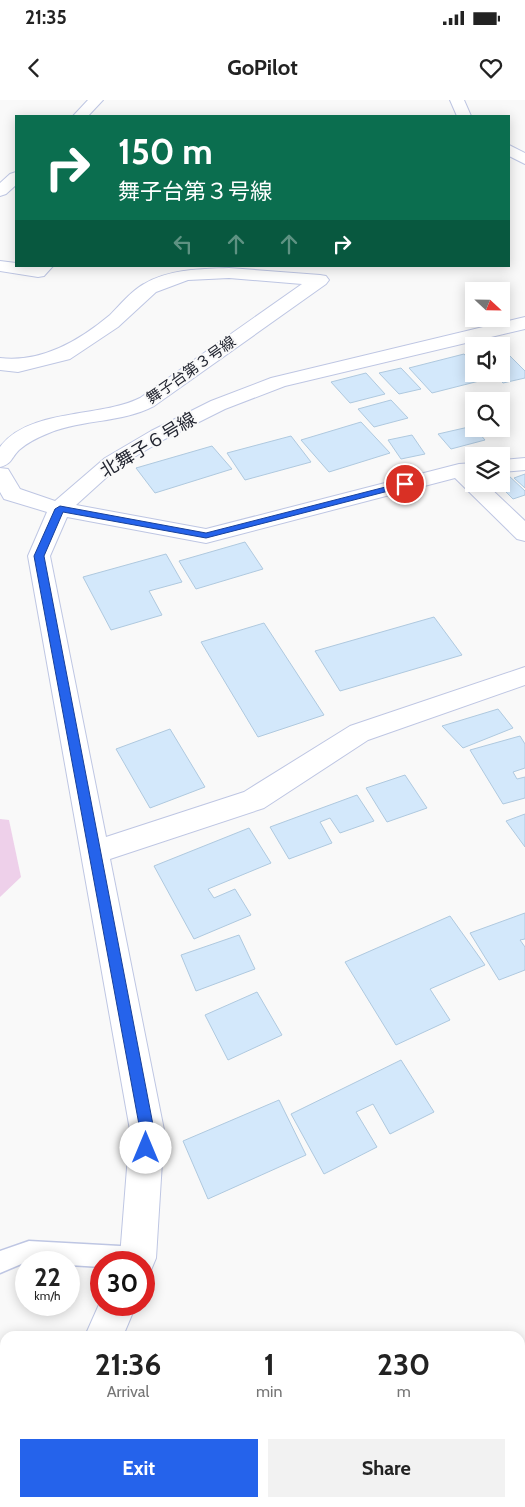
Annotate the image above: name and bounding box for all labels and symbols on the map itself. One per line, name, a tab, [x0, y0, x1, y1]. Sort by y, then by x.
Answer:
north arrow	[465, 282, 510, 328]
street label: 舞子台第３号線	[143, 333, 239, 407]
street label: 北舞子６号線	[96, 408, 200, 482]
pin	[384, 463, 426, 505]
position arrow	[119, 1121, 171, 1173]
speed limit sign: 30	[90, 1251, 155, 1316]

